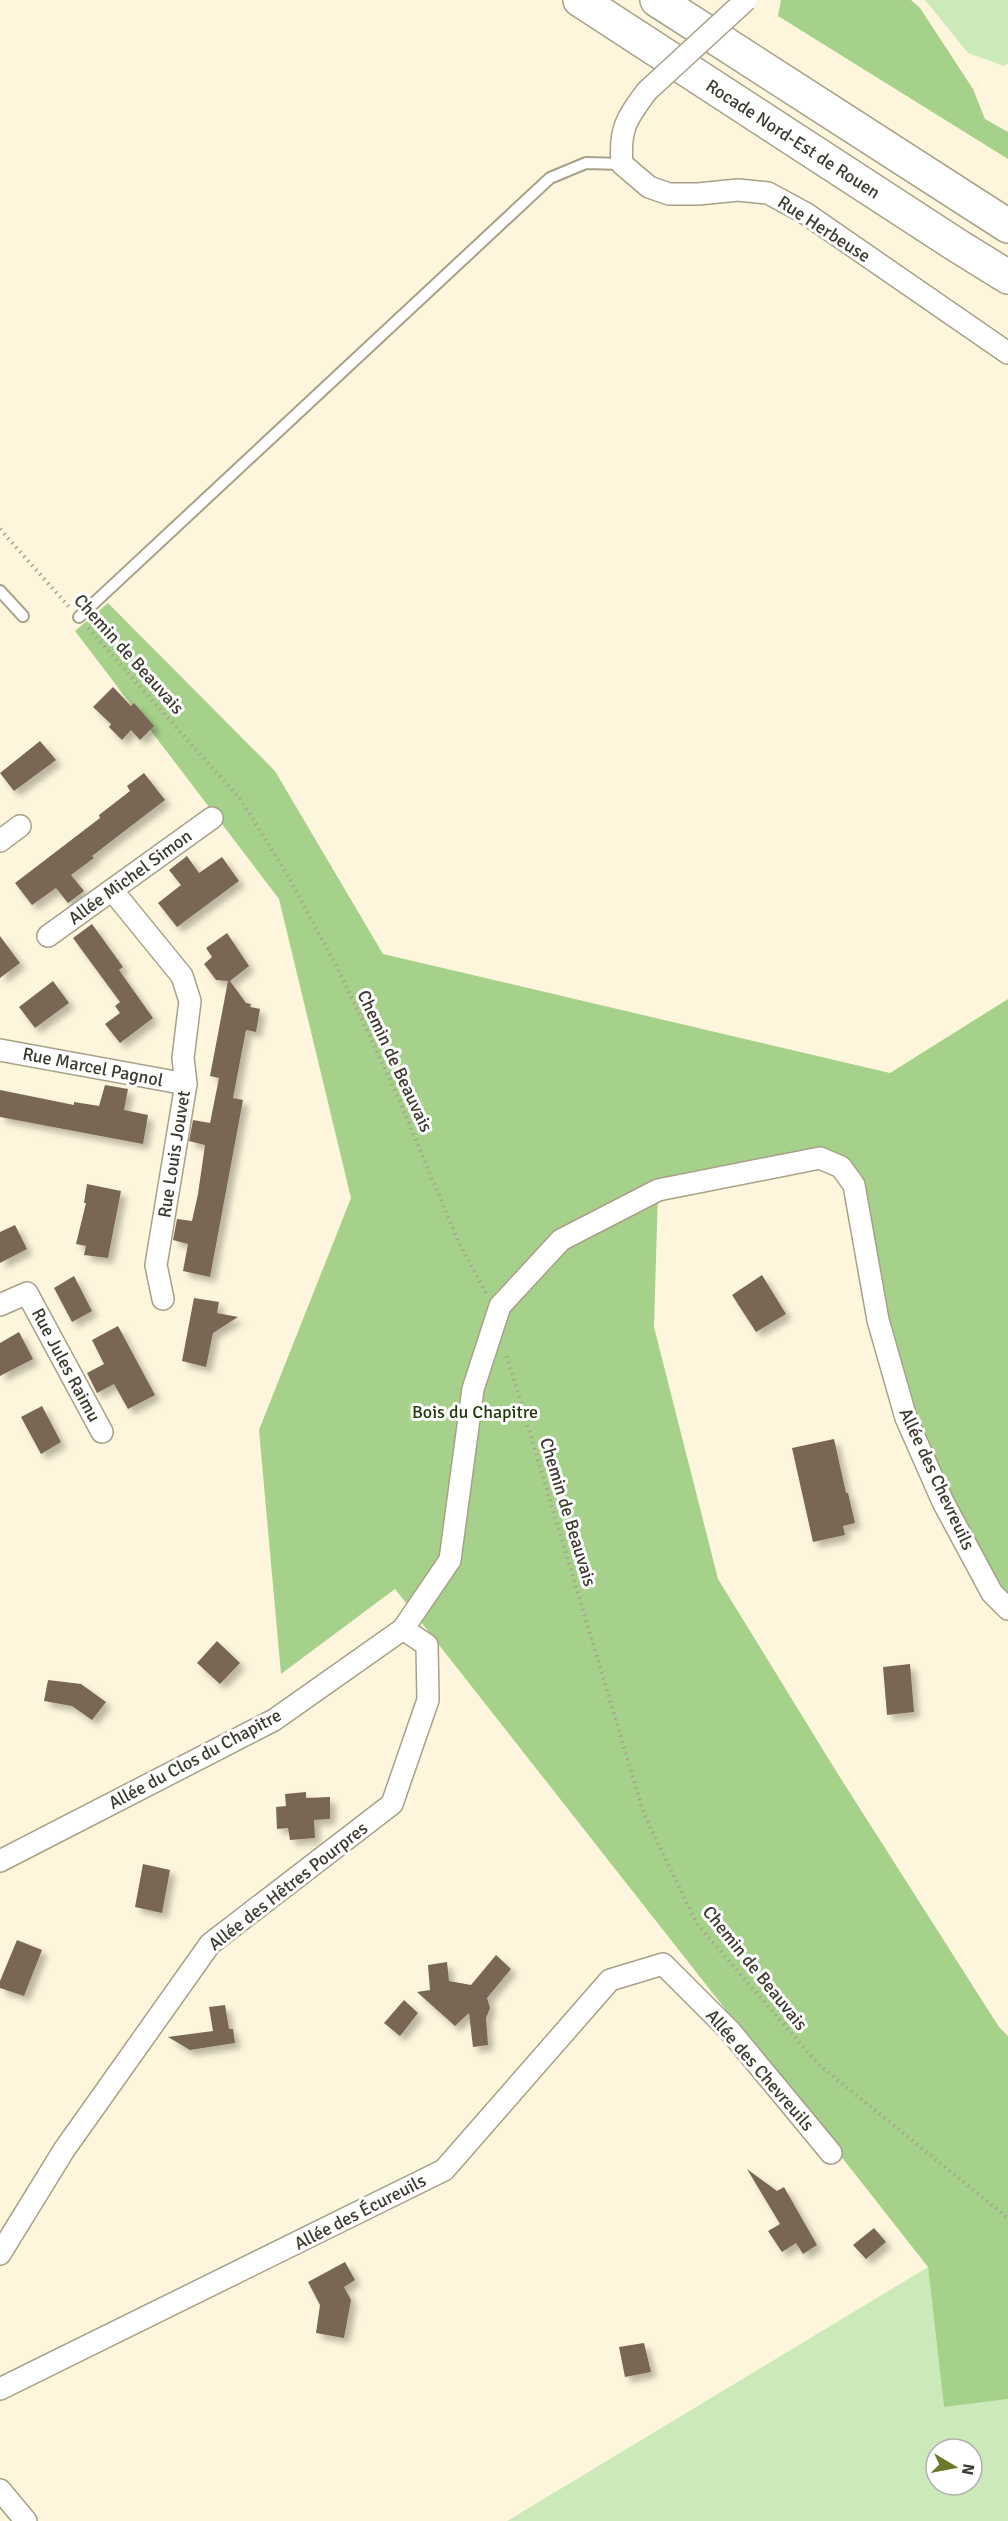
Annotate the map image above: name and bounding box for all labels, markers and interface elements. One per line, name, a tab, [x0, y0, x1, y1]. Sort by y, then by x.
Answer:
street label: Rocade Nord-Est de Rouen	[702, 74, 884, 204]
street label: Rue Herbeuse	[773, 191, 875, 267]
street label: Chemin de Beauvais	[69, 589, 189, 719]
street label: Allée Michel Simon	[64, 825, 196, 929]
street label: Chemin de Beauvais	[352, 987, 438, 1136]
street label: Rue Marcel Pagnol	[21, 1043, 165, 1091]
street label: Rue Louis Jouvet	[153, 1089, 195, 1219]
street label: Rue Jules Raimu	[27, 1304, 105, 1426]
park label: Bois du Chapitre	[412, 1401, 538, 1423]
street label: Allée des Chevreuils	[894, 1404, 980, 1554]
street label: Chemin de Beauvais	[535, 1435, 601, 1589]
street label: Allée du Clos du Chapitre	[105, 1704, 285, 1814]
street label: Allée des Hêtres Pourpres	[204, 1817, 372, 1955]
street label: Chemin de Beauvais	[698, 1901, 812, 2035]
street label: Allée des Chevreuils	[701, 2005, 819, 2135]
street label: Allée des Écureuils	[290, 2169, 430, 2255]
north arrow	[924, 2437, 984, 2497]
text: N	[957, 2462, 979, 2477]

